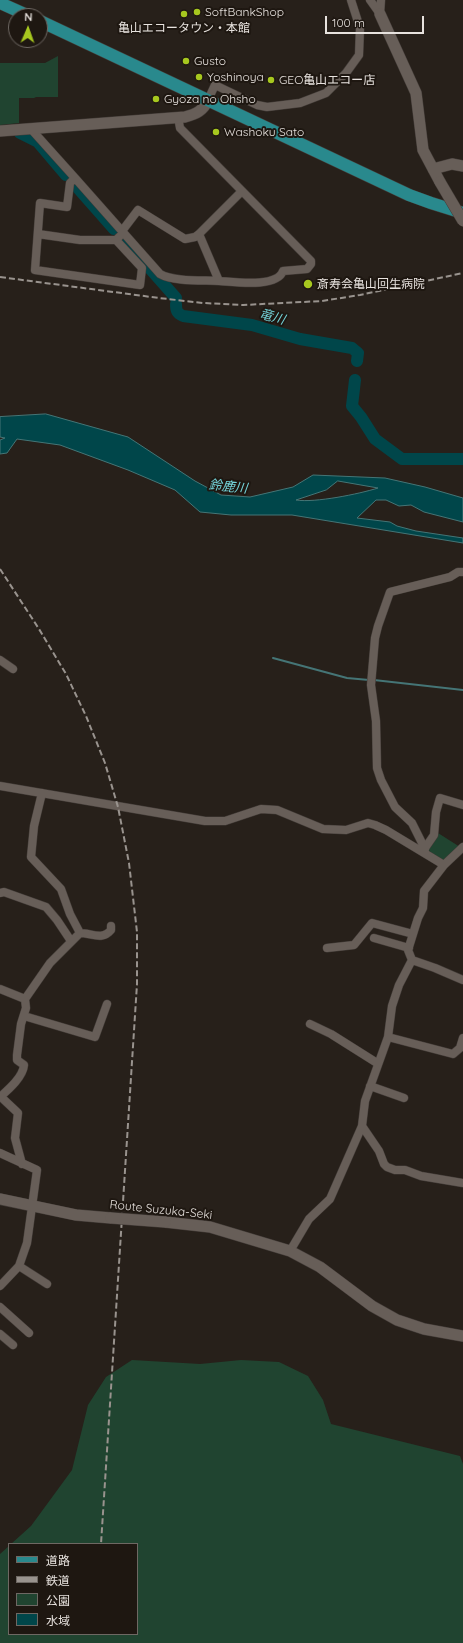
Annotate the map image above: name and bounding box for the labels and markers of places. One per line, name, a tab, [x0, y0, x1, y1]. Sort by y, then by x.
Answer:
place label: SoftBankShop	[205, 5, 284, 19]
marker: SoftBankShop	[192, 7, 202, 17]
marker: 亀山エコータウン・本館	[179, 9, 189, 19]
place label: 亀山エコータウン・本館	[118, 21, 250, 35]
place label: Gusto	[194, 54, 226, 68]
marker: Gusto	[181, 56, 191, 66]
place label: Yoshinoya	[207, 70, 264, 84]
marker: Yoshinoya	[194, 72, 204, 82]
place label: GEO亀山エコー店	[279, 73, 375, 87]
marker: GEO亀山エコー店	[266, 75, 276, 85]
place label: Gyoza no Ohsho	[164, 92, 256, 106]
marker: Gyoza no Ohsho	[151, 94, 161, 104]
place label: Washoku Sato	[224, 125, 304, 139]
marker: Washoku Sato	[211, 127, 221, 137]
place label: 斎寿会亀山回生病院	[317, 277, 425, 291]
marker: 斎寿会亀山回生病院	[302, 278, 314, 290]

